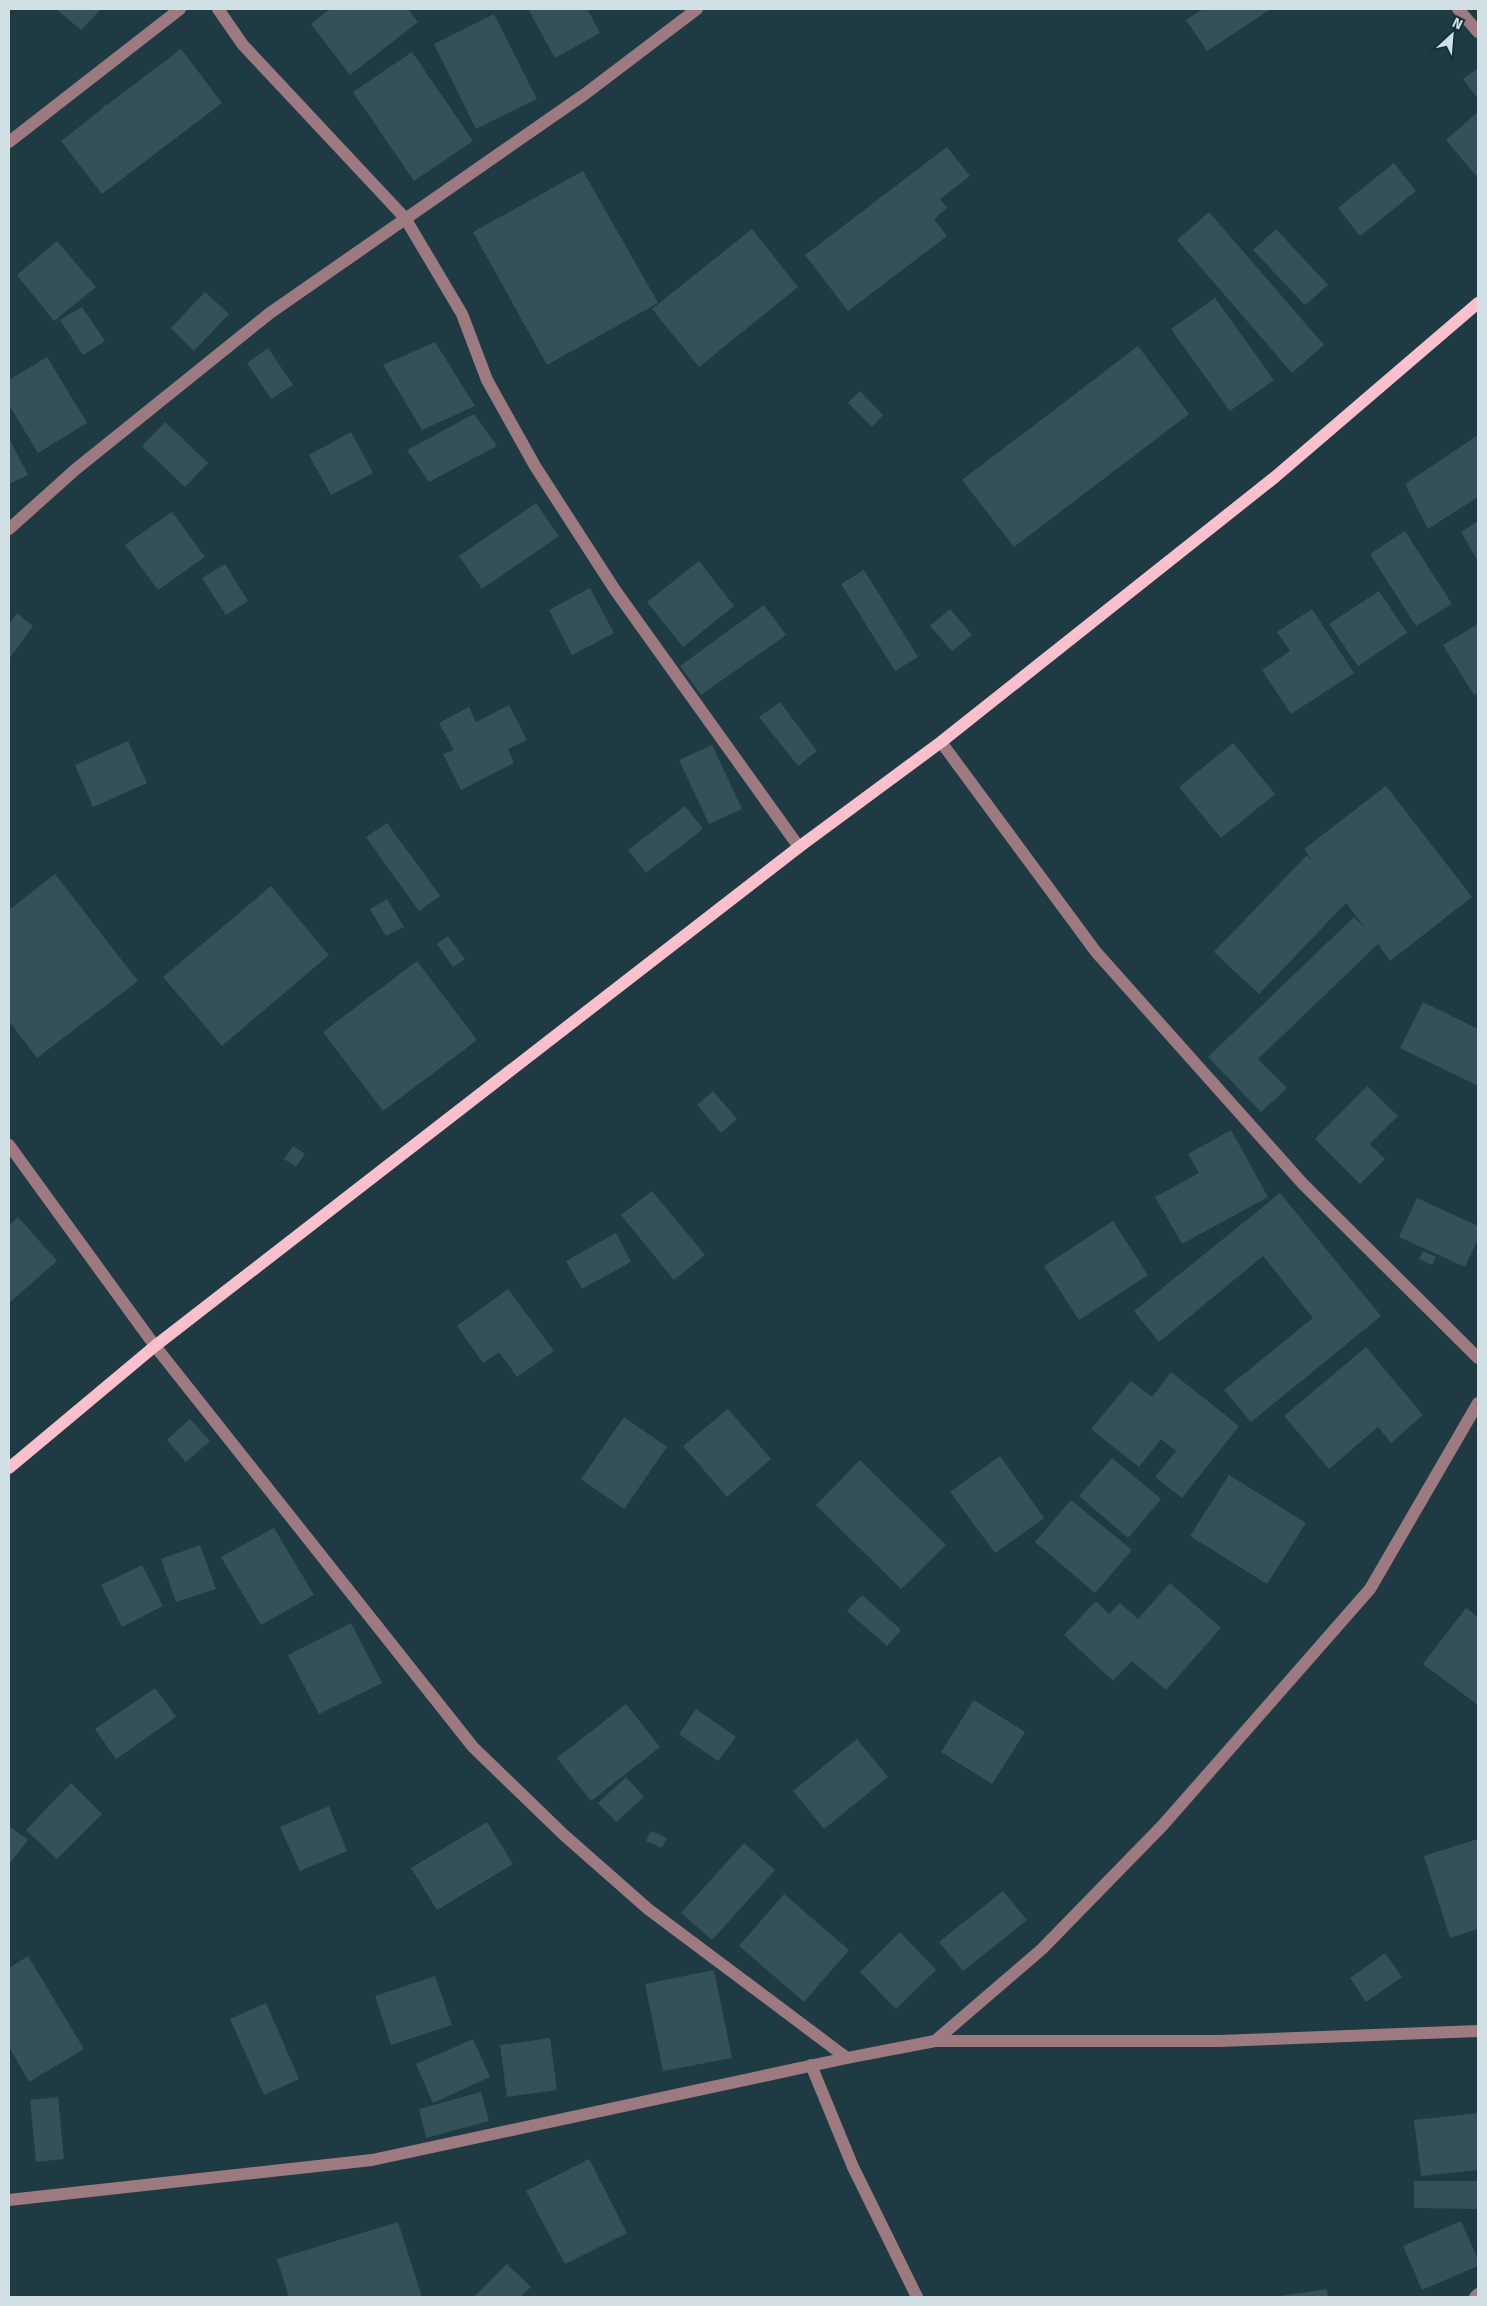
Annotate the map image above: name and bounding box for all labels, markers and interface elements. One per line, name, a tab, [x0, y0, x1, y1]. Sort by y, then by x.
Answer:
north arrow	[1427, 10, 1477, 60]
text: N	[1450, 14, 1465, 33]

